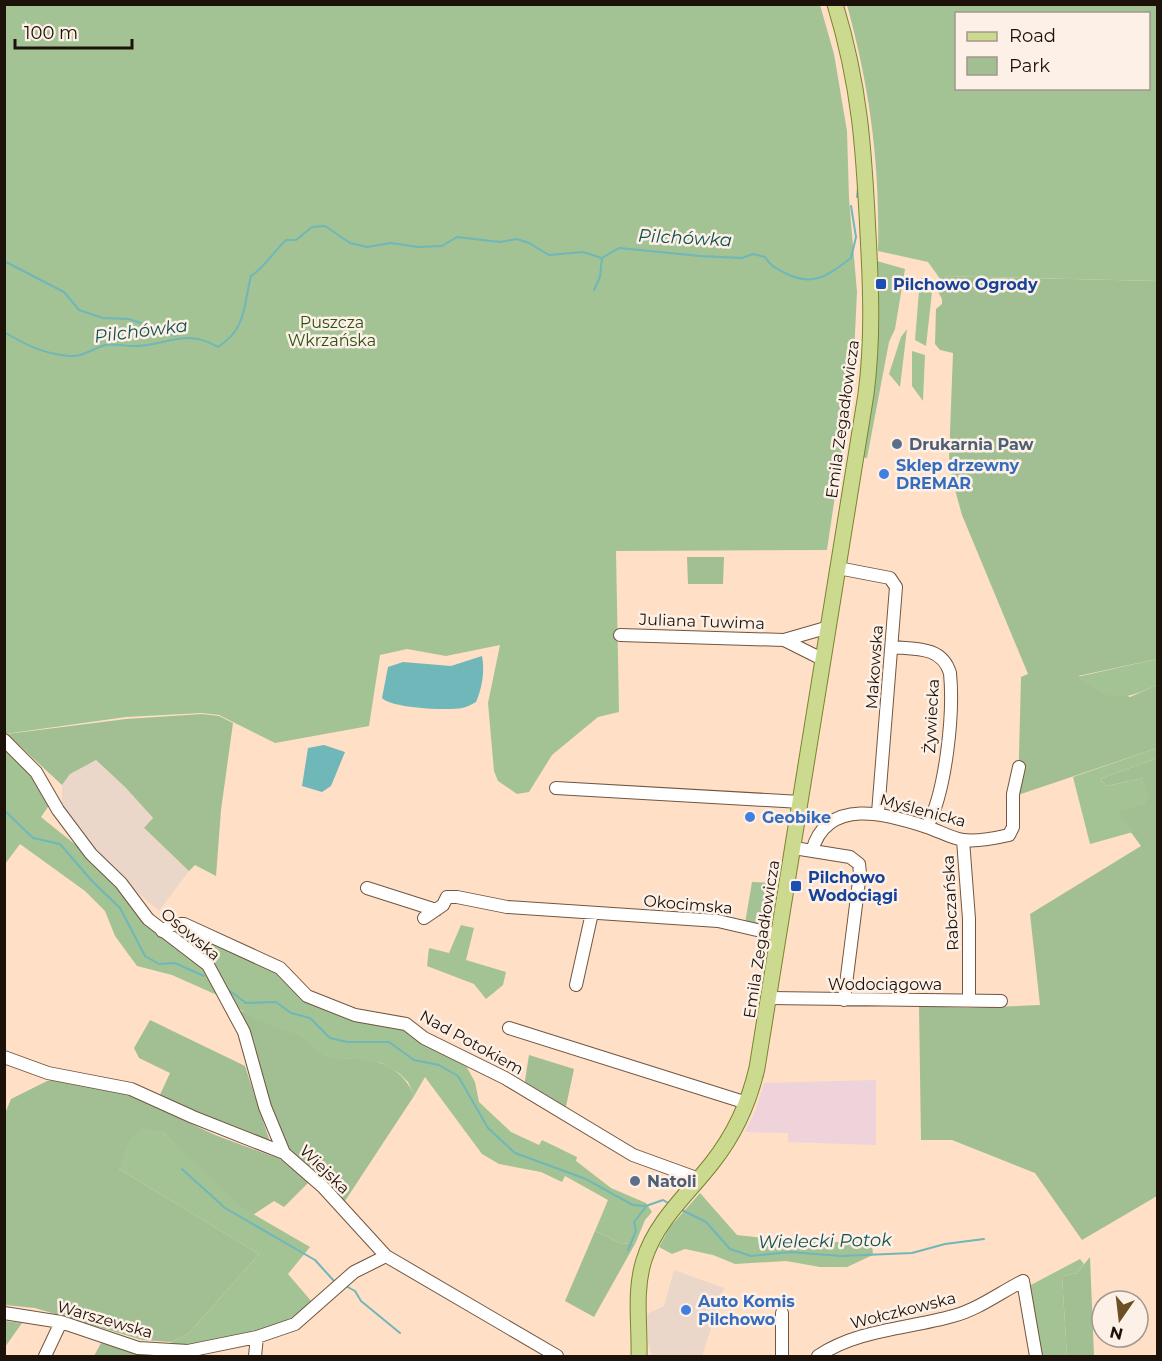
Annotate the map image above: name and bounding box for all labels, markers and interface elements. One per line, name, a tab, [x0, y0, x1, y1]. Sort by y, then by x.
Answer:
scale bar	[15, 12, 132, 50]
legend	[955, 12, 1150, 90]
text: 100 m	[24, 22, 78, 44]
text: Road	[1009, 25, 1056, 47]
text: Park	[1009, 55, 1050, 77]
water label: Pilchówka	[637, 225, 733, 251]
place label: Pilchowo Ogrody	[893, 275, 1038, 294]
marker: Pilchowo Ogrody	[874, 277, 888, 291]
park label: Puszcza Wkrzańska	[288, 313, 376, 350]
water label: Pilchówka	[93, 314, 189, 348]
street label: Emila Zegadłowicza	[822, 338, 863, 500]
place label: Drukarnia Paw	[909, 435, 1034, 454]
marker: Drukarnia Paw	[890, 437, 904, 451]
place label: Sklep drzewny DREMAR	[896, 456, 1020, 493]
marker: Sklep drzewny DREMAR	[877, 467, 891, 481]
street label: Juliana Tuwima	[638, 610, 765, 633]
street label: Makowska	[862, 624, 887, 710]
street label: Żywiecka	[920, 678, 943, 754]
street label: Myślenicka	[878, 790, 968, 831]
place label: Geobike	[762, 808, 831, 827]
marker: Geobike	[743, 810, 757, 824]
street label: Rabczańska	[939, 855, 962, 951]
street label: Emila Zegadłowicza	[740, 859, 783, 1020]
place label: Pilchowo Wodociągi	[808, 868, 898, 906]
marker: Pilchowo Wodociągi	[789, 879, 803, 893]
street label: Okocimska	[643, 891, 733, 918]
street label: Osowska	[157, 904, 224, 965]
street label: Wodociągowa	[828, 975, 942, 994]
street label: Nad Potokiem	[417, 1006, 527, 1079]
street label: Wiejska	[296, 1141, 354, 1198]
place label: Natoli	[647, 1172, 697, 1191]
marker: Natoli	[628, 1174, 642, 1188]
water label: Wielecki Potok	[758, 1229, 893, 1253]
street label: Wołczkowska	[848, 1288, 958, 1333]
north arrow	[1090, 1289, 1150, 1349]
place label: Auto Komis Pilchowo	[697, 1292, 795, 1329]
street label: Warszewska	[55, 1297, 155, 1342]
marker: Auto Komis Pilchowo	[679, 1303, 693, 1317]
text: N	[1108, 1322, 1125, 1344]

